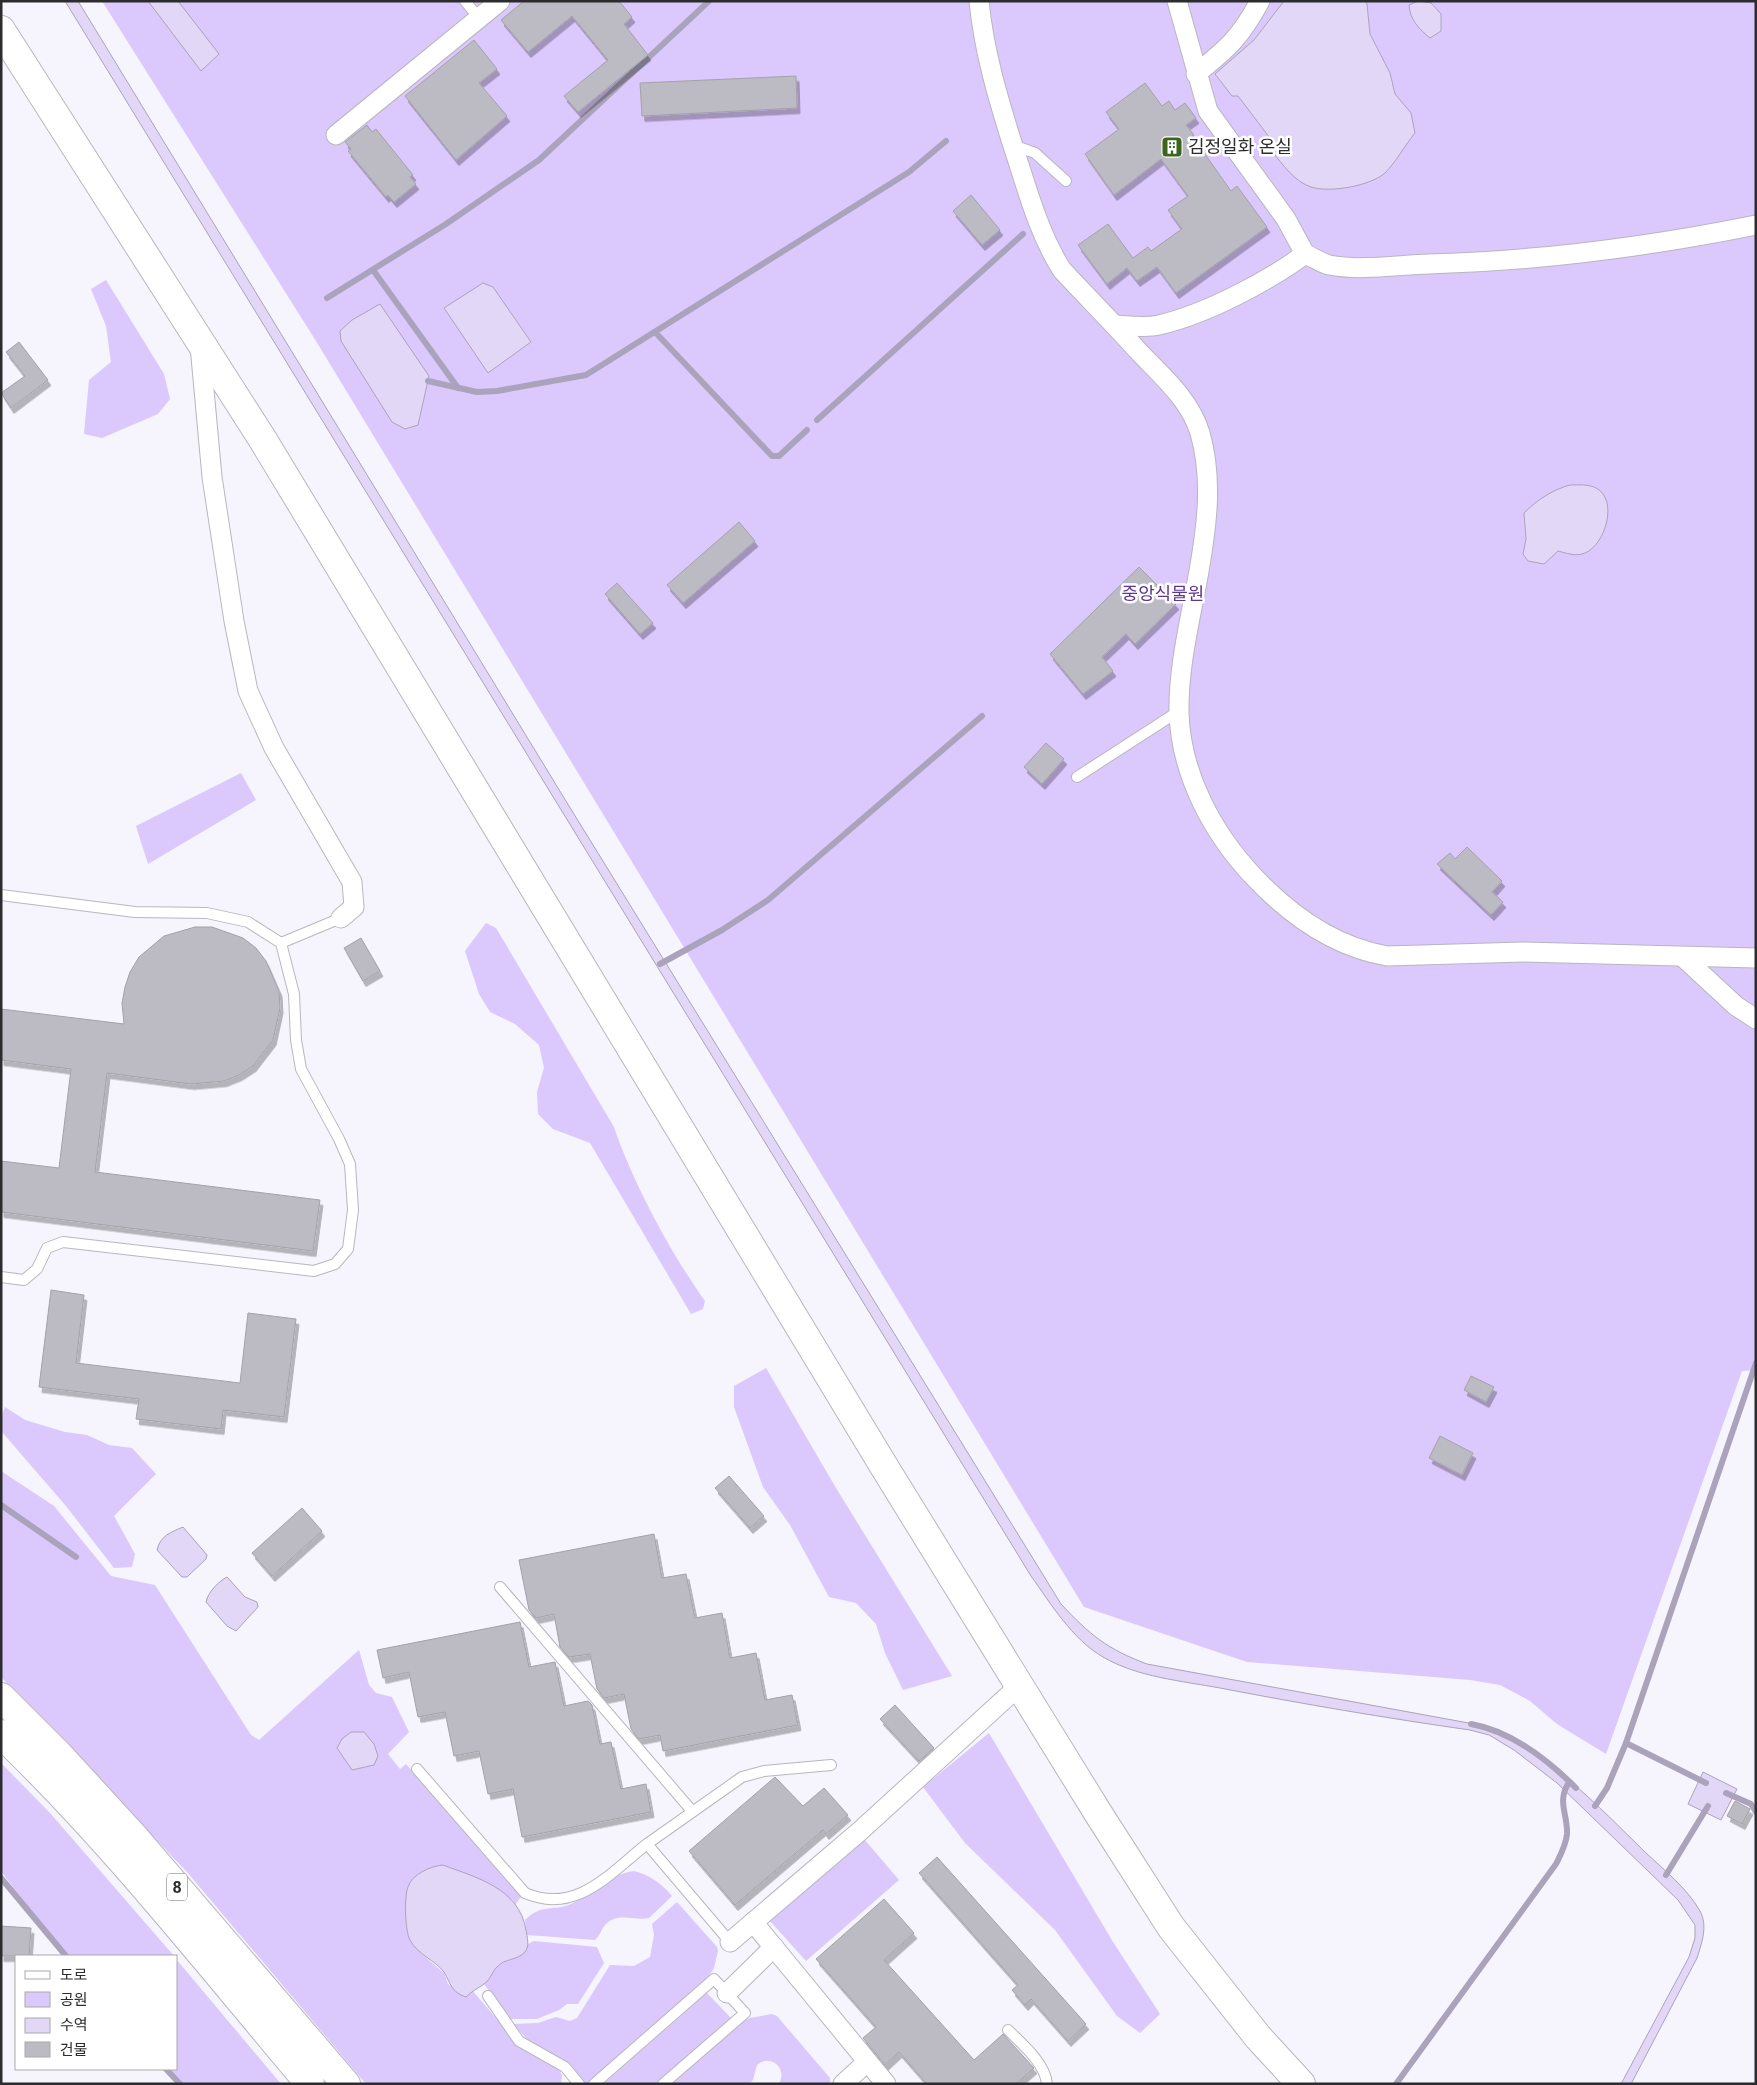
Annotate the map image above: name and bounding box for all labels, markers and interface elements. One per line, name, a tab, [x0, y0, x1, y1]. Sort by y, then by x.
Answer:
building icon: 김정일화 온실	[1160, 135, 1184, 159]
place label: 김정일화 온실	[1188, 136, 1292, 157]
park label: 중앙식물원	[1122, 583, 1204, 604]
road number: 8	[167, 1874, 187, 1900]
legend	[15, 1955, 178, 2070]
text: 도로	[60, 1966, 88, 1984]
text: 공원	[60, 1991, 88, 2009]
text: 수역	[60, 2016, 88, 2034]
text: 건물	[60, 2041, 88, 2059]

